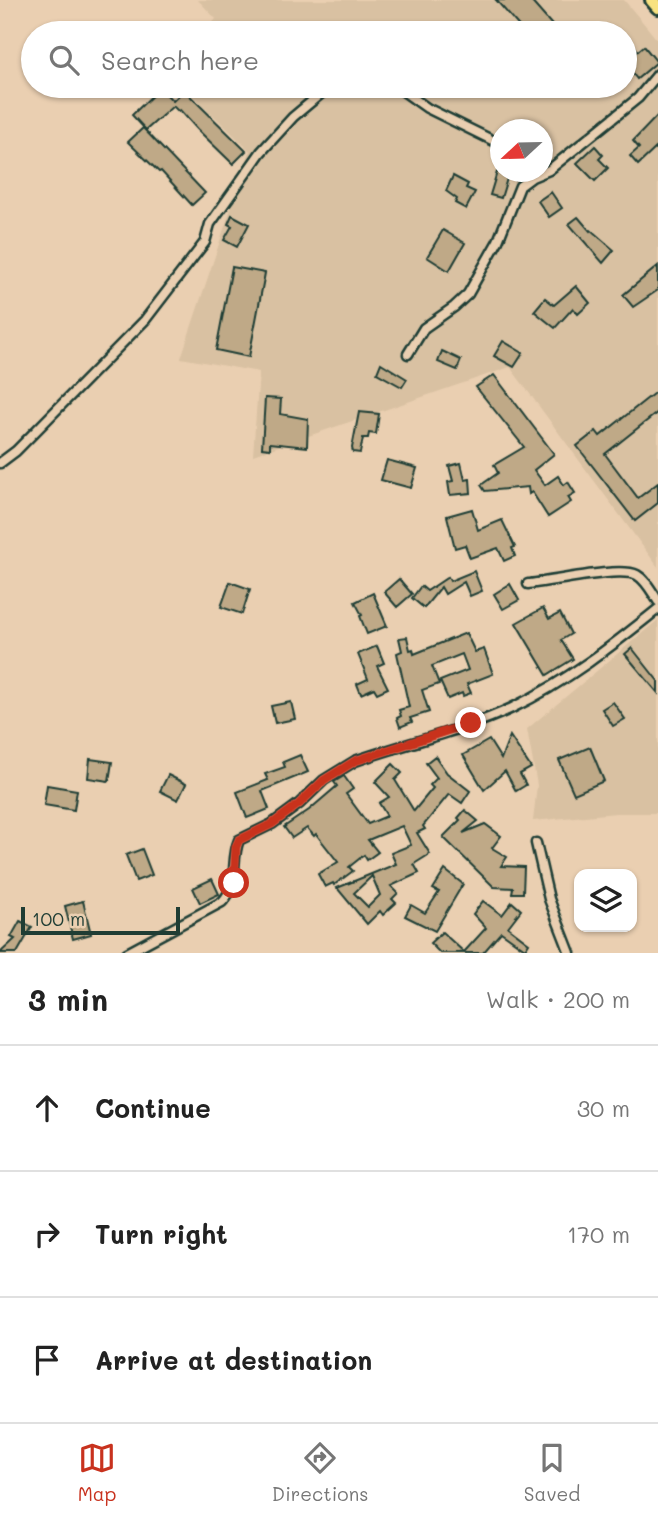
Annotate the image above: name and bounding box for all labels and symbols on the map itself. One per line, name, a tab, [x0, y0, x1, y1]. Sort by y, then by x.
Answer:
north arrow	[490, 119, 553, 182]
route end	[455, 707, 486, 738]
route start	[218, 867, 249, 898]
scale bar	[21, 904, 180, 936]

